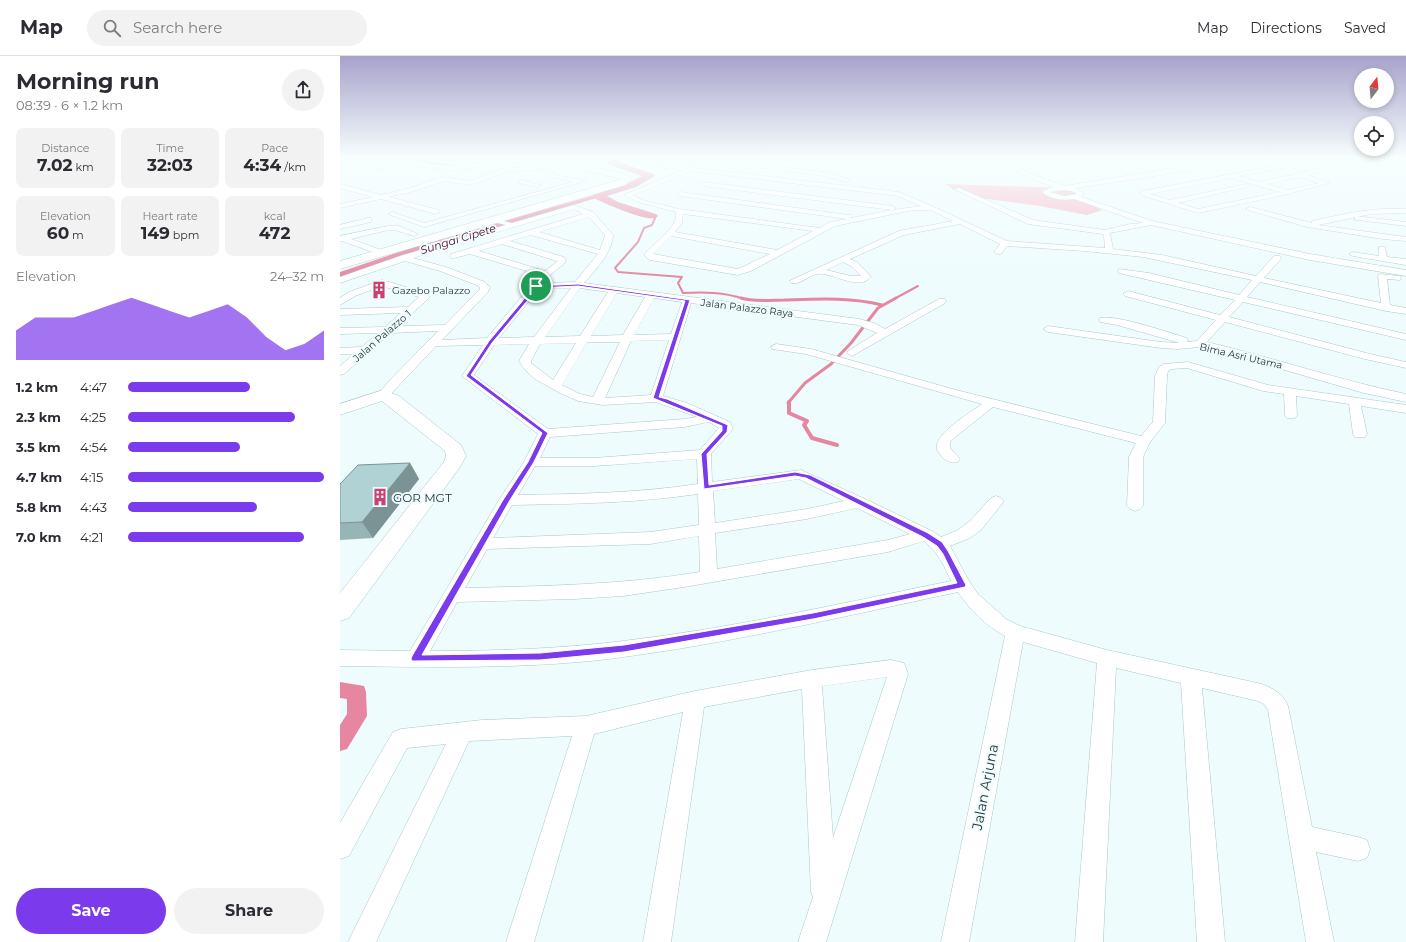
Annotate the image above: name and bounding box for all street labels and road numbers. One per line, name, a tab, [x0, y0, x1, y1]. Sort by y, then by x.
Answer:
street label: Jalan Palazzo Raya	[699, 296, 794, 320]
street label: Jalan Palazzo 1	[349, 307, 414, 366]
street label: Bima Asri Utama	[1198, 340, 1284, 372]
street label: Jalan Arjuna	[968, 743, 1002, 832]

